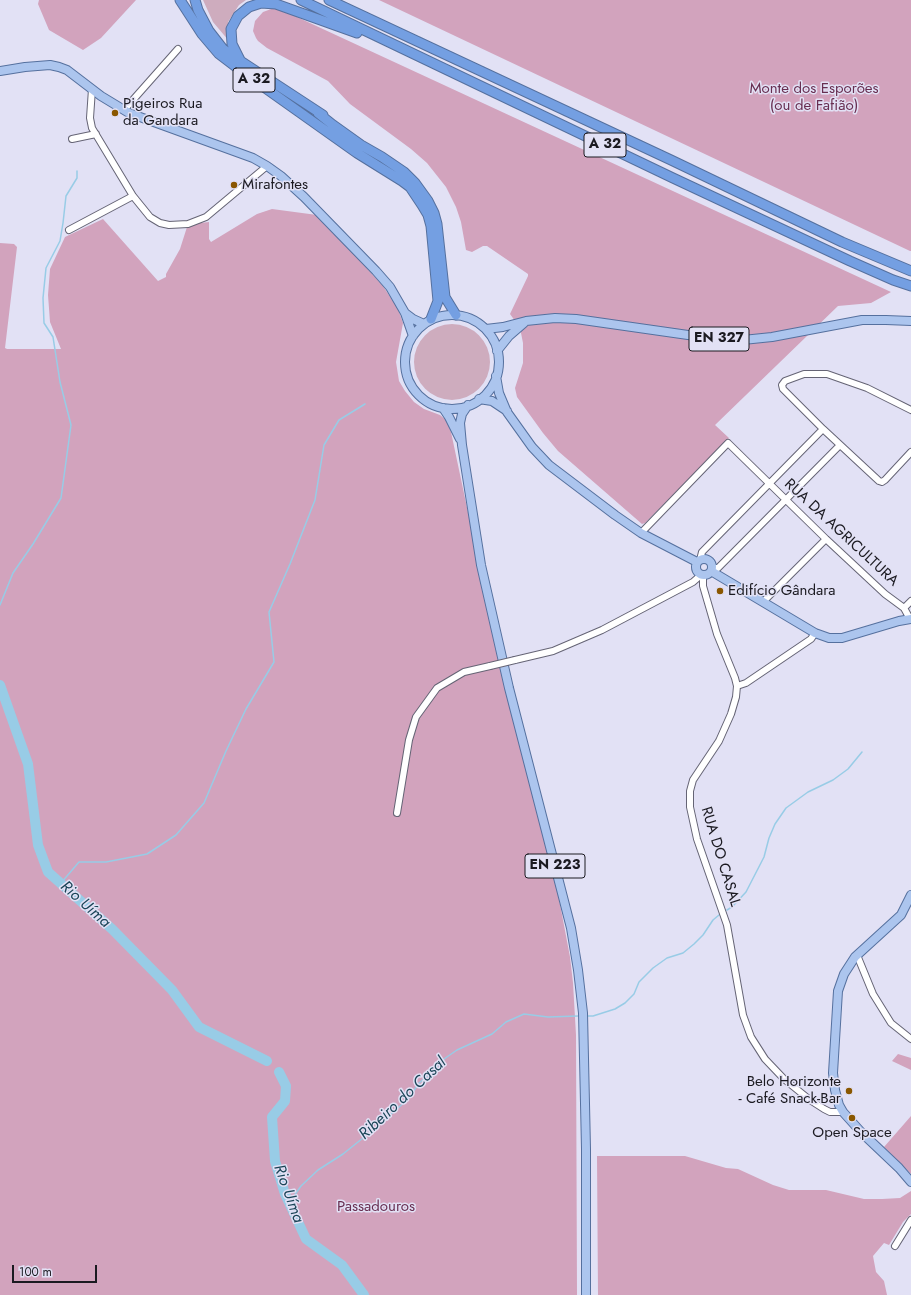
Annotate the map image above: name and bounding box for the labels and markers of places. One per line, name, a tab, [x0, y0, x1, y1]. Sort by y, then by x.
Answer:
place label: Pigeiros Rua da Gandara	[123, 95, 202, 130]
marker: Pigeiros Rua da Gandara	[110, 108, 120, 118]
place label: Mirafontes	[242, 176, 308, 194]
marker: Mirafontes	[229, 180, 239, 190]
place label: Edifício Gândara	[728, 582, 836, 600]
marker: Edifício Gândara	[715, 586, 725, 596]
place label: Belo Horizonte - Café Snack-Bar	[738, 1073, 841, 1108]
marker: Belo Horizonte - Café Snack-Bar	[844, 1086, 854, 1096]
marker: Open Space	[847, 1113, 857, 1123]
place label: Open Space	[812, 1124, 892, 1142]

